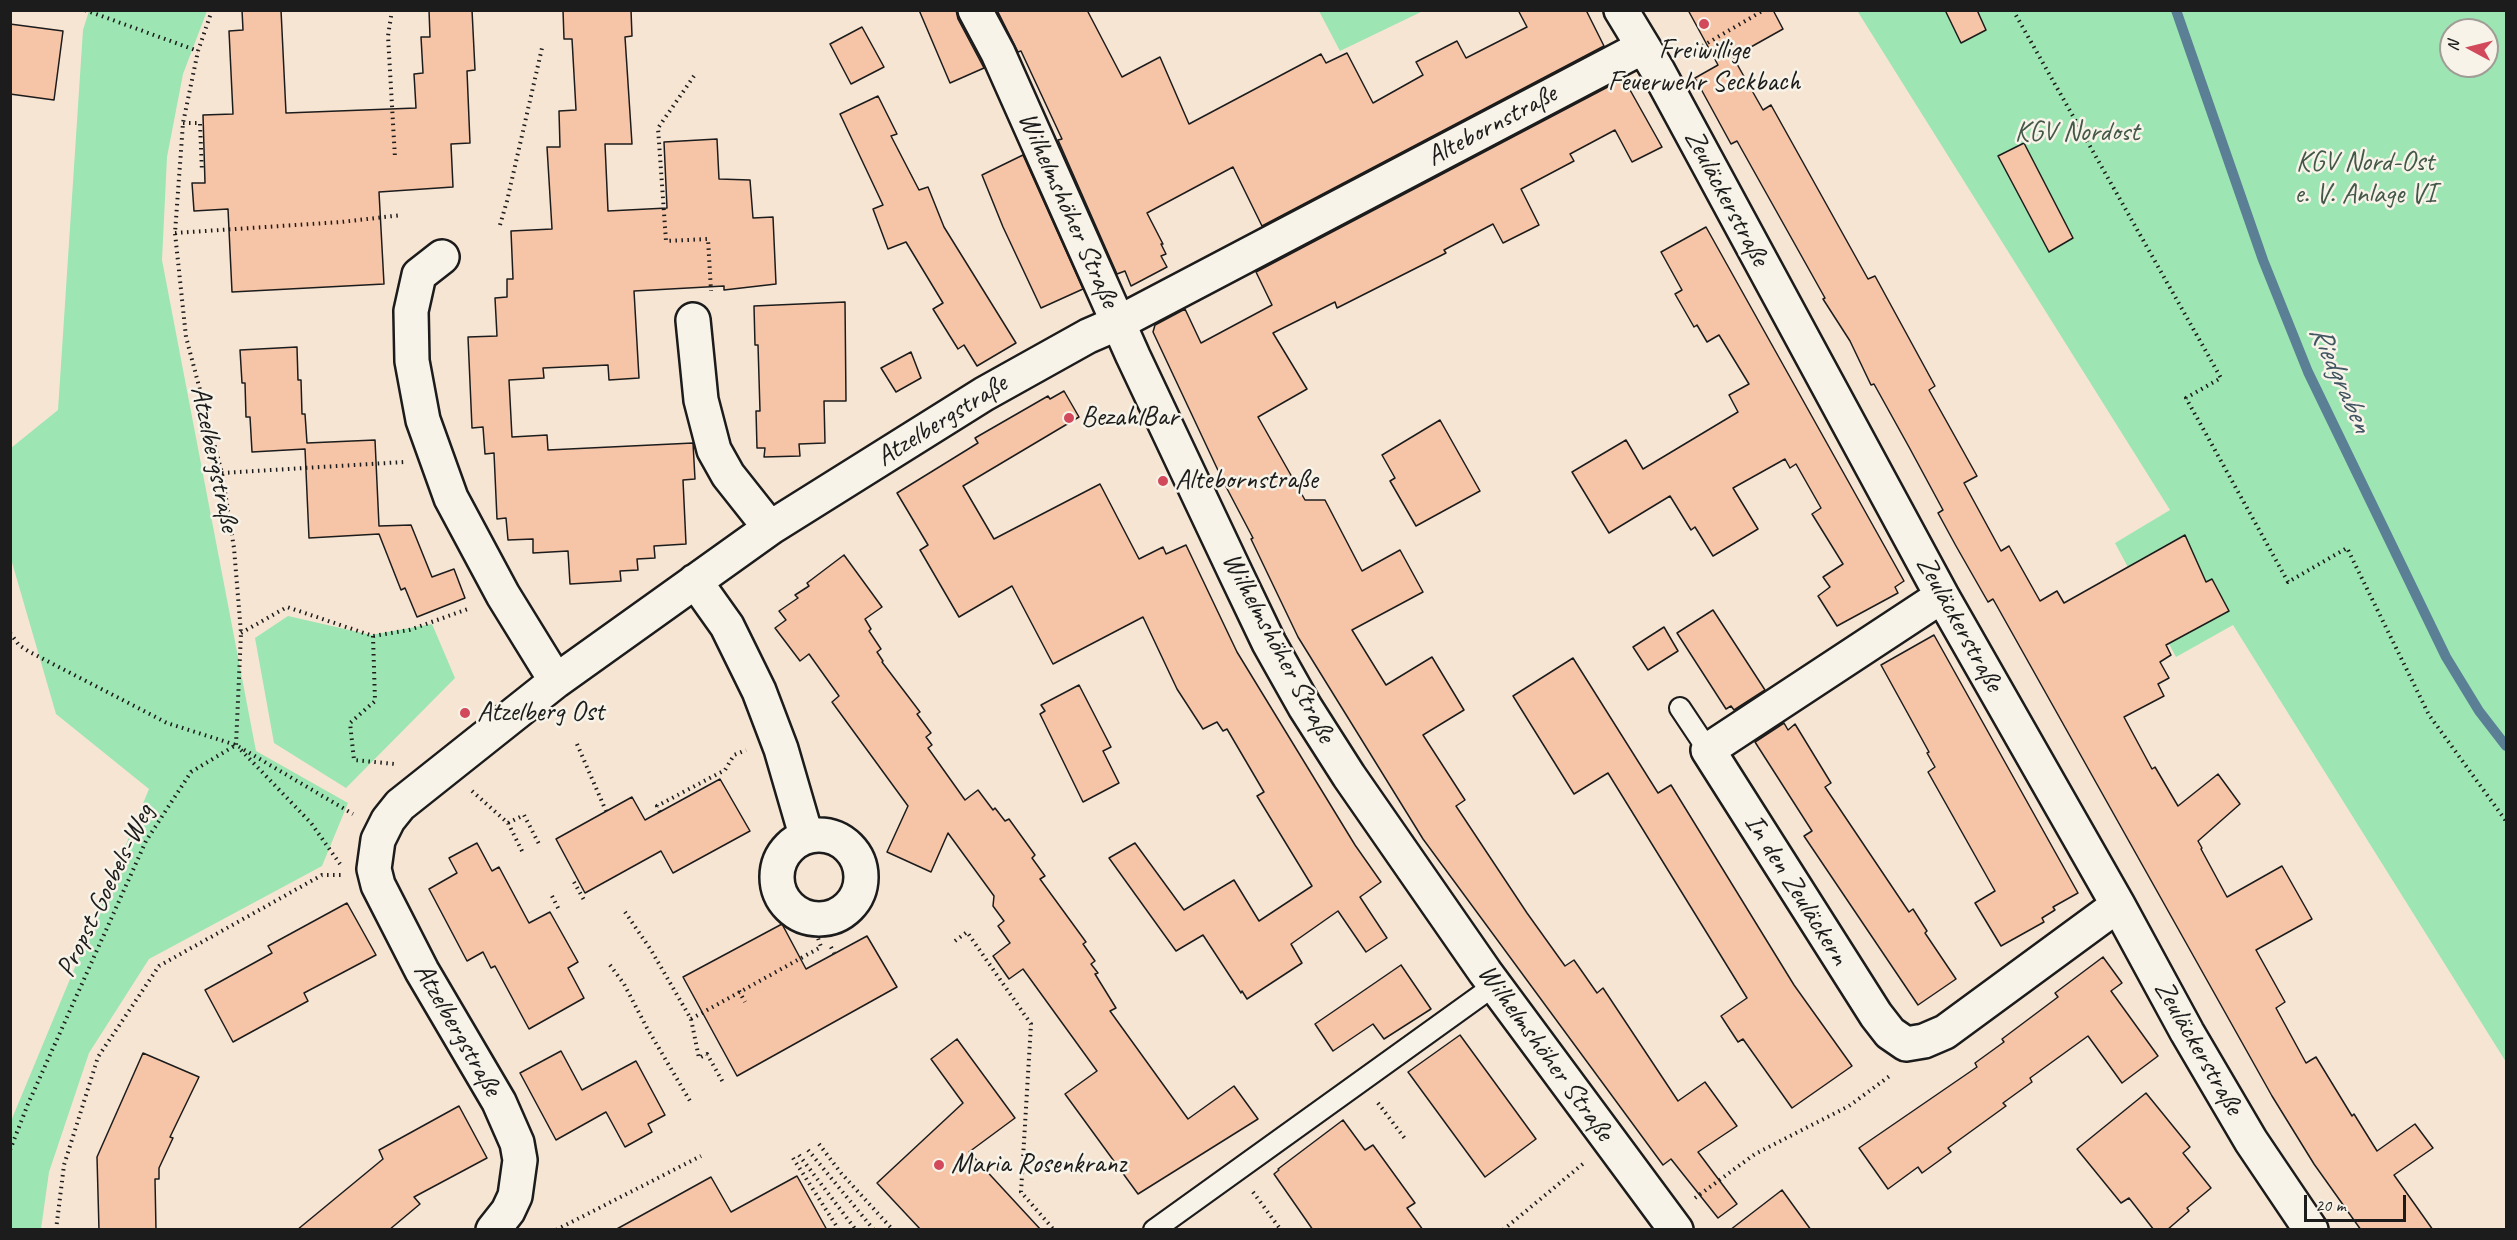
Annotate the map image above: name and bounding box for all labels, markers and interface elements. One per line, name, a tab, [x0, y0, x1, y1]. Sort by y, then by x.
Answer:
marker: Freiwillige Feuerwehr Seckbach	[1697, 17, 1711, 31]
north arrow	[2439, 18, 2499, 78]
place label: Freiwillige Feuerwehr Seckbach	[1608, 34, 1800, 100]
text: N	[2443, 40, 2464, 52]
street label: Altebornstraße	[1421, 78, 1563, 174]
street label: Wilhelmshöher Straße	[1010, 107, 1126, 313]
park label: KGV Nordost	[2015, 116, 2139, 150]
street label: Zeuläckerstraße	[1676, 124, 1776, 272]
park label: KGV Nord-Ost e. V. Anlage VI	[2294, 146, 2436, 212]
water label: Riedgraben	[2301, 320, 2379, 438]
street label: Atzelbergstraße	[870, 368, 1014, 474]
street label: Atzelbergstraße	[182, 383, 246, 535]
place label: BezahlBar	[1081, 401, 1178, 435]
marker: BezahlBar	[1062, 411, 1076, 425]
place label: Altebornstraße	[1175, 464, 1318, 498]
marker: Altebornstraße	[1156, 474, 1170, 488]
street label: Wilhelmshöher Straße	[1214, 547, 1342, 749]
street label: Zeuläckerstraße	[1908, 550, 2010, 698]
place label: Atzelberg Ost	[477, 696, 604, 730]
marker: Atzelberg Ost	[458, 706, 472, 720]
street label: Propst-Goebels-Weg	[50, 799, 162, 983]
street label: In den Zeuläckern	[1736, 808, 1856, 972]
street label: Atzelbergstraße	[405, 958, 509, 1102]
street label: Wilhelmshöher Straße	[1470, 958, 1620, 1148]
street label: Zeuläckerstraße	[2146, 975, 2250, 1121]
place label: Maria Rosenkranz	[951, 1148, 1126, 1182]
marker: Maria Rosenkranz	[932, 1158, 946, 1172]
scale bar	[2307, 1183, 2409, 1221]
text: 20 m	[2315, 1194, 2346, 1216]

